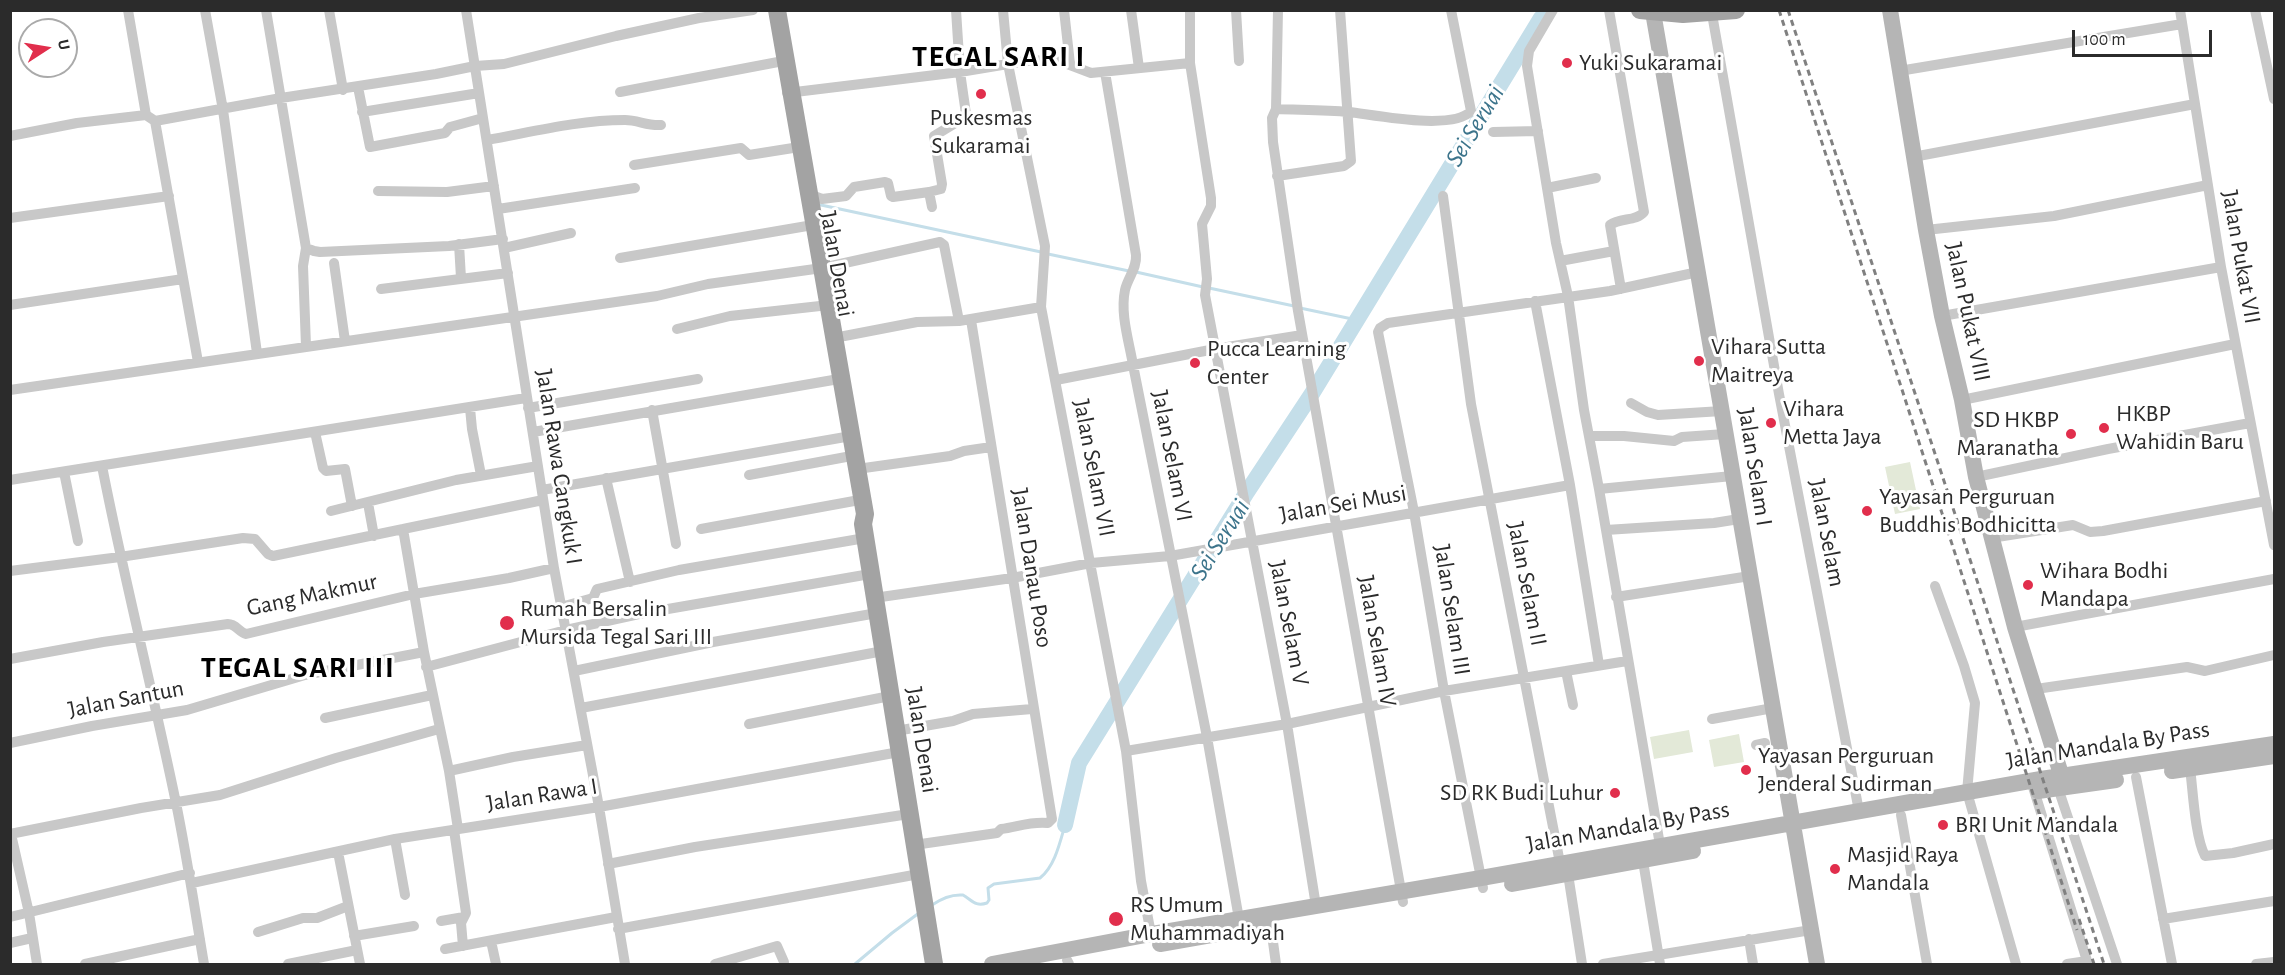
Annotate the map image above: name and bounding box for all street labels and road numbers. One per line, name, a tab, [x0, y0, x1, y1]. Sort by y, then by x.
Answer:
street label: Jalan Pukat VII	[2215, 188, 2267, 326]
street label: Jalan Denai	[814, 209, 860, 319]
street label: Jalan Pukat VIII	[1939, 240, 1997, 384]
street label: Jalan Rawa Cangkuk I	[529, 367, 589, 567]
street label: Jalan Selam VI	[1145, 388, 1199, 524]
street label: Jalan Selam VII	[1067, 397, 1121, 539]
street label: Jalan Selam I	[1731, 406, 1779, 528]
street label: Jalan Selam	[1802, 477, 1852, 589]
street label: Jalan Sei Musi	[1277, 479, 1409, 529]
street label: Jalan Danau Poso	[1005, 486, 1059, 650]
street label: Jalan Selam II	[1501, 519, 1553, 649]
street label: Jalan Selam III	[1427, 542, 1477, 678]
street label: Jalan Selam V	[1263, 558, 1315, 688]
street label: Gang Makmur	[244, 567, 380, 623]
street label: Jalan Selam IV	[1351, 573, 1403, 709]
street label: Jalan Santun	[66, 674, 186, 724]
street label: Jalan Denai	[899, 685, 945, 795]
street label: Jalan Mandala By Pass	[2004, 715, 2212, 775]
street label: Jalan Rawa I	[484, 772, 600, 818]
street label: Jalan Mandala By Pass	[1524, 795, 1732, 859]

